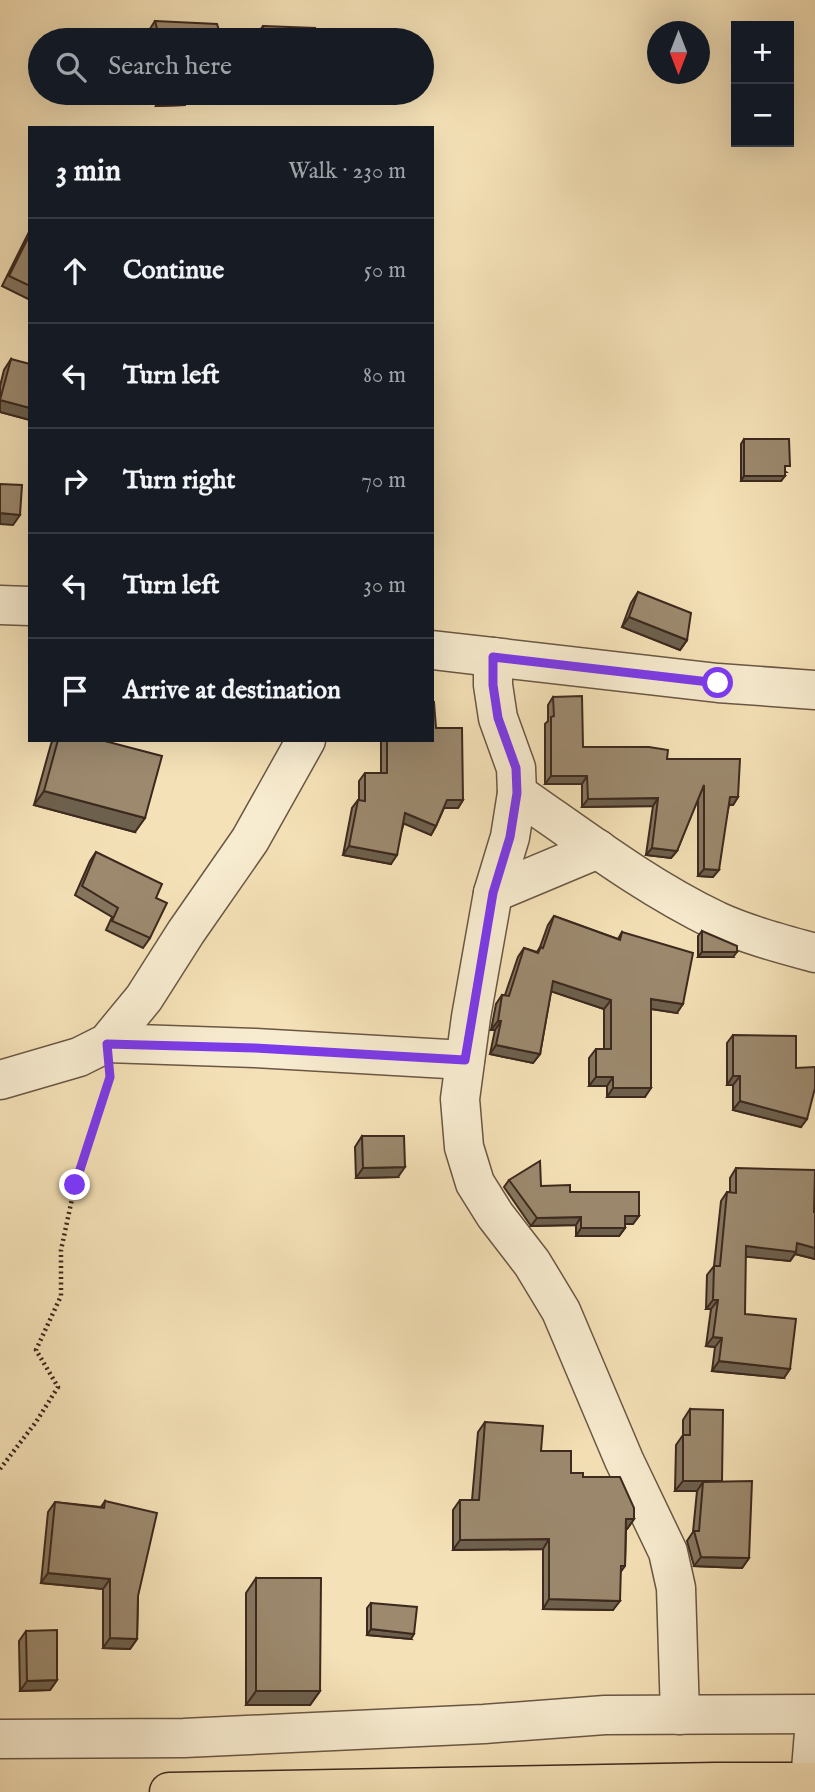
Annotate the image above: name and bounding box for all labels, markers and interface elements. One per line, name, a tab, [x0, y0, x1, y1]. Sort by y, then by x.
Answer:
north arrow	[647, 21, 710, 84]
map controls	[731, 21, 794, 147]
button: +	[731, 21, 794, 84]
search box	[28, 28, 434, 105]
icon: search	[52, 48, 90, 86]
text: Search here	[108, 50, 232, 83]
button: −	[731, 84, 794, 147]
text: 3 min	[56, 153, 121, 191]
text: Walk · 230 m	[288, 157, 406, 186]
icon: ahead	[56, 252, 94, 290]
text: Continue	[123, 254, 224, 287]
text: 50 m	[364, 256, 406, 285]
icon: left	[56, 357, 94, 395]
text: Turn left	[123, 359, 220, 392]
text: 80 m	[363, 361, 406, 390]
icon: right	[56, 462, 94, 500]
text: Turn right	[123, 464, 236, 497]
text: 70 m	[361, 466, 406, 495]
icon: left	[56, 567, 94, 605]
text: Turn left	[123, 569, 220, 602]
text: 30 m	[363, 571, 406, 600]
route start	[702, 667, 733, 698]
icon: arrive	[56, 672, 94, 710]
text: Arrive at destination	[123, 674, 341, 707]
route end	[59, 1169, 90, 1200]

